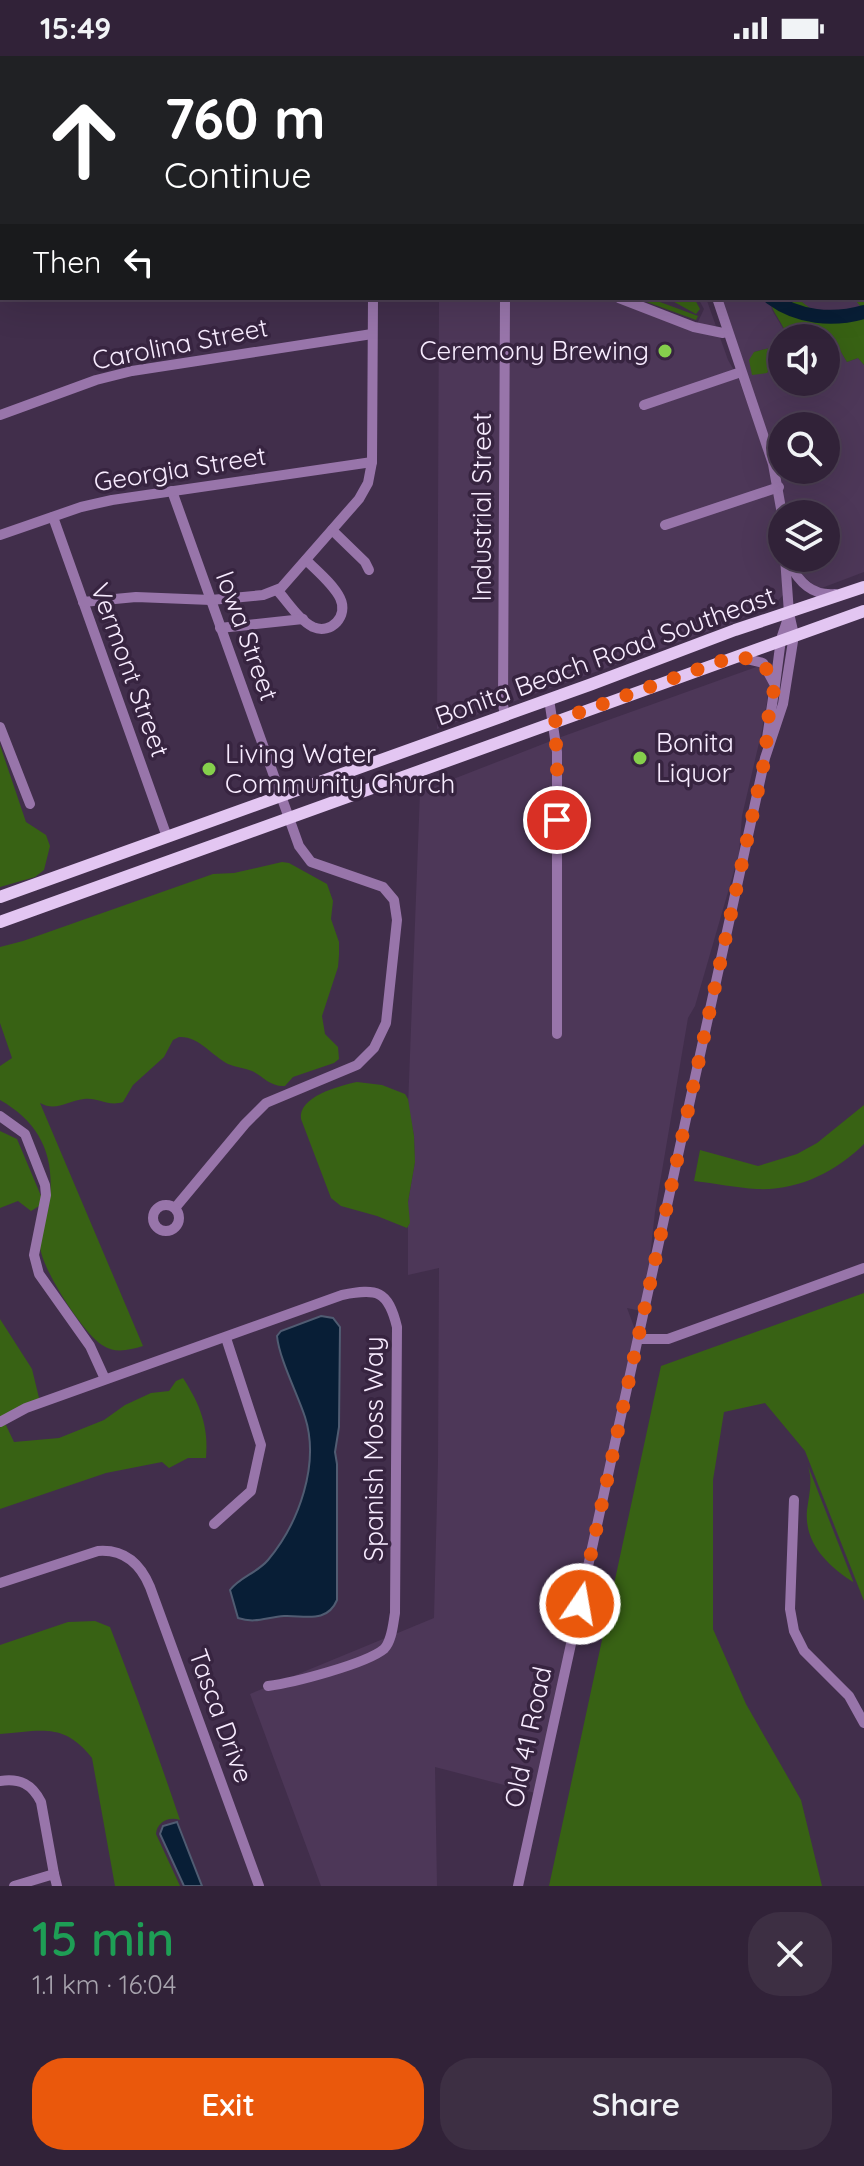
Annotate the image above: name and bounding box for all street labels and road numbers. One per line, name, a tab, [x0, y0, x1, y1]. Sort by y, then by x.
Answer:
street label: Carolina Street	[89, 310, 271, 377]
street label: Industrial Street	[465, 413, 498, 601]
street label: Georgia Street	[92, 439, 268, 498]
street label: Iowa Street	[209, 566, 286, 705]
street label: Vermont Street	[84, 578, 177, 761]
street label: Bonita Beach Road Southeast	[430, 579, 779, 733]
street label: Spanish Moss Way	[357, 1337, 390, 1561]
street label: Tasca Drive	[182, 1644, 261, 1787]
street label: Old 41 Road	[496, 1663, 559, 1810]

